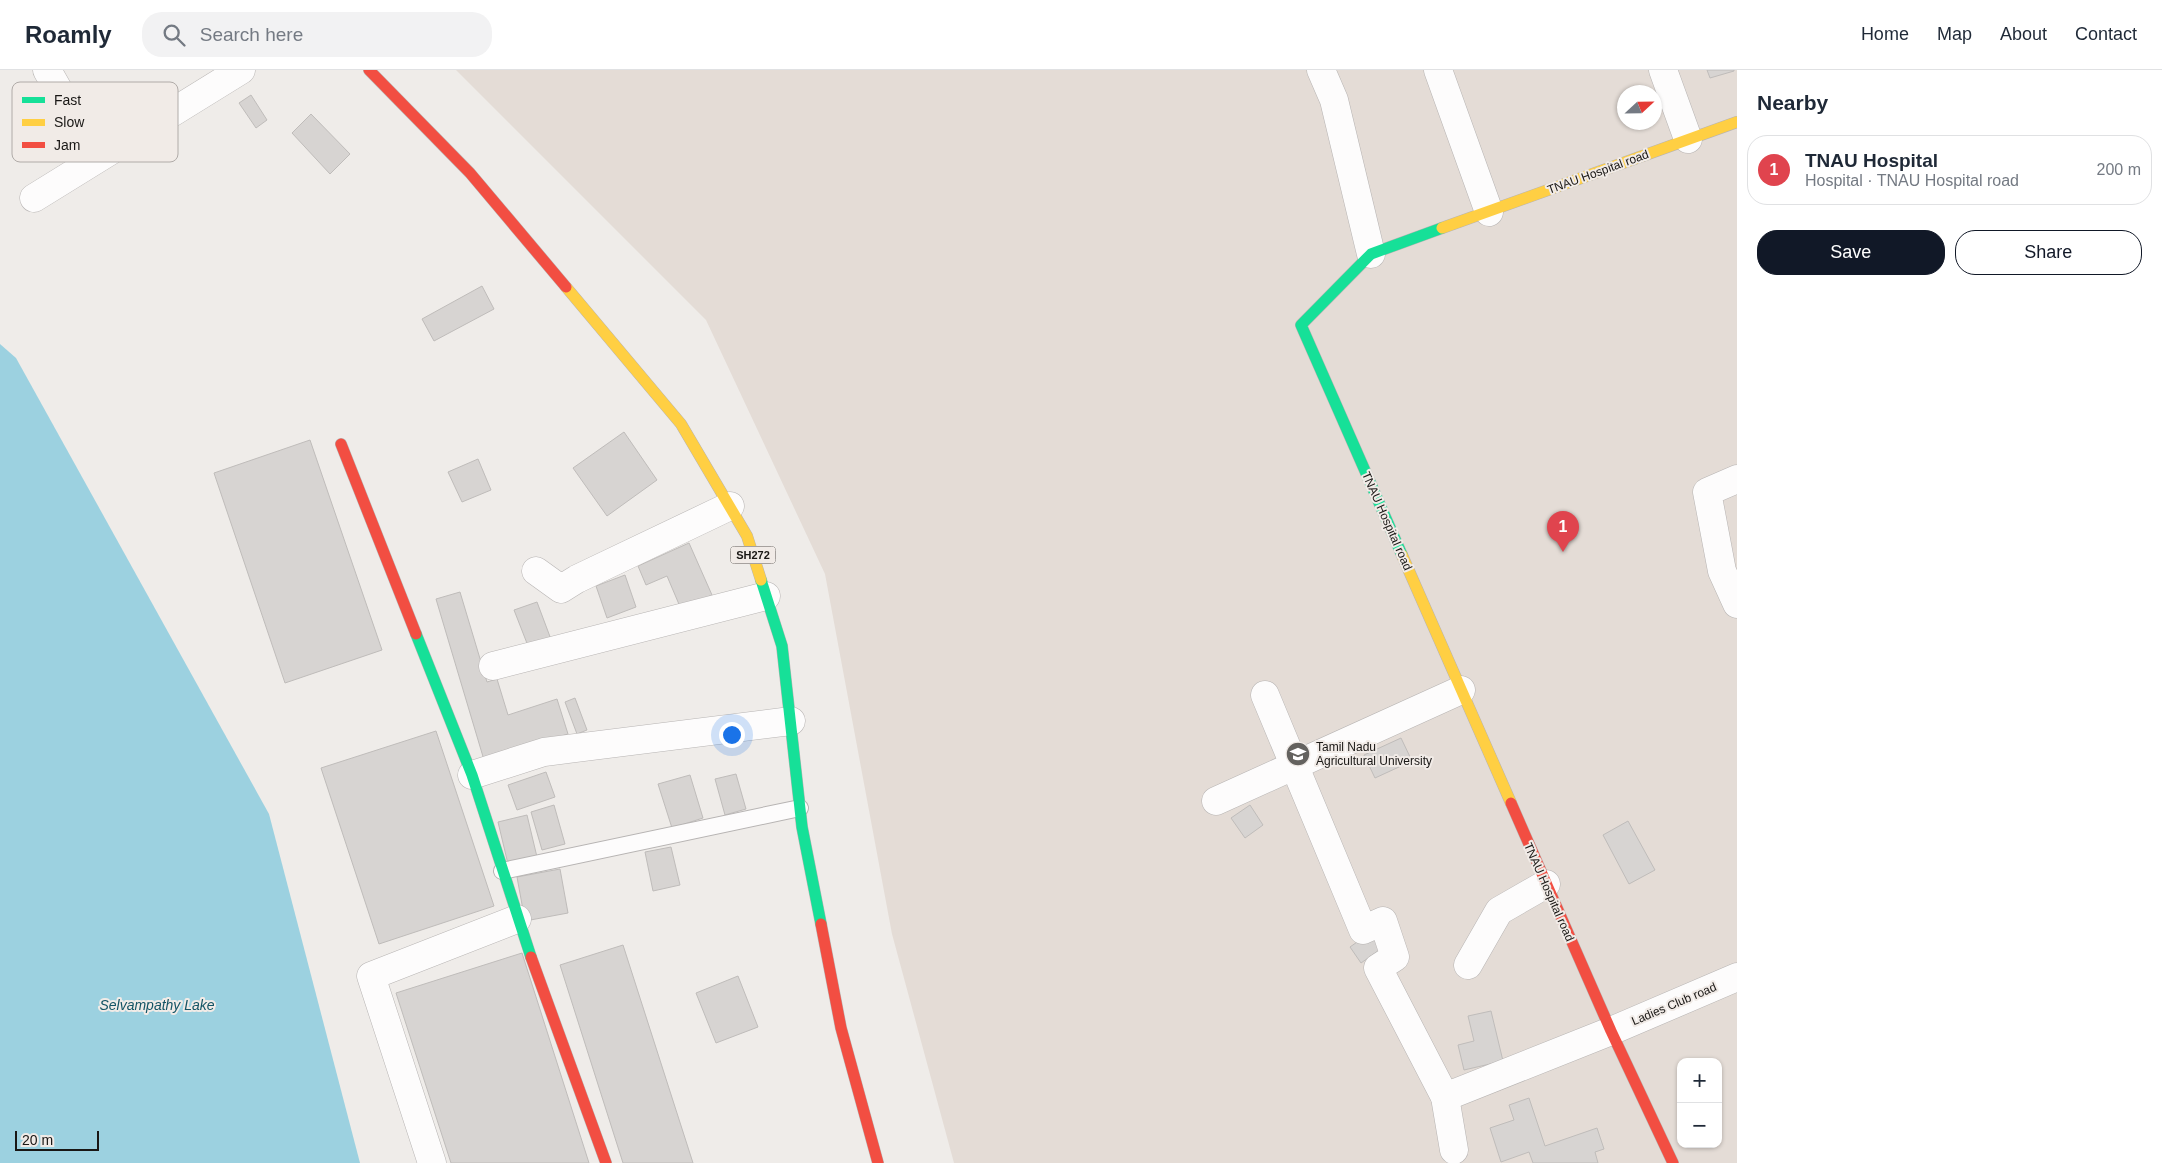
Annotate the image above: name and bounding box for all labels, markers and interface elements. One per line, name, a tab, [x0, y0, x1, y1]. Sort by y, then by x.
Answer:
search box	[142, 12, 492, 57]
text: Roamly	[25, 21, 112, 48]
icon: search	[160, 21, 188, 49]
text: Search here	[200, 24, 303, 45]
text: Home	[1861, 24, 1909, 44]
text: Map	[1937, 24, 1972, 44]
text: About	[2000, 24, 2047, 44]
text: Contact	[2075, 24, 2137, 44]
legend	[12, 82, 178, 162]
north arrow	[1617, 85, 1662, 130]
text: Nearby	[1757, 91, 1828, 114]
text: Fast	[54, 92, 81, 108]
text: Slow	[54, 114, 85, 130]
text: Jam	[54, 137, 80, 153]
street label: TNAU Hospital road	[1545, 147, 1651, 197]
text: TNAU Hospital	[1805, 150, 1938, 171]
text: 1	[1770, 161, 1778, 178]
text: 200 m	[2097, 161, 2141, 178]
text: Hospital · TNAU Hospital road	[1805, 172, 2019, 189]
button: Save	[1757, 230, 1945, 275]
button: Share	[1955, 230, 2142, 275]
street label: TNAU Hospital road	[1359, 469, 1415, 573]
pin: 1	[1547, 511, 1579, 552]
road number: SH272	[730, 546, 776, 564]
your location	[719, 722, 745, 748]
place label: Tamil Nadu Agricultural University	[1316, 740, 1432, 768]
school or university icon: Tamil Nadu Agricultural University	[1285, 741, 1311, 767]
street label: TNAU Hospital road	[1521, 840, 1577, 944]
street label: Ladies Club road	[1630, 980, 1718, 1028]
water label: Selvampathy Lake	[99, 997, 215, 1013]
map controls	[1677, 1058, 1722, 1148]
button: +	[1677, 1058, 1722, 1103]
button: −	[1677, 1103, 1722, 1148]
scale bar	[15, 1128, 99, 1151]
text: 20 m	[22, 1132, 53, 1148]

